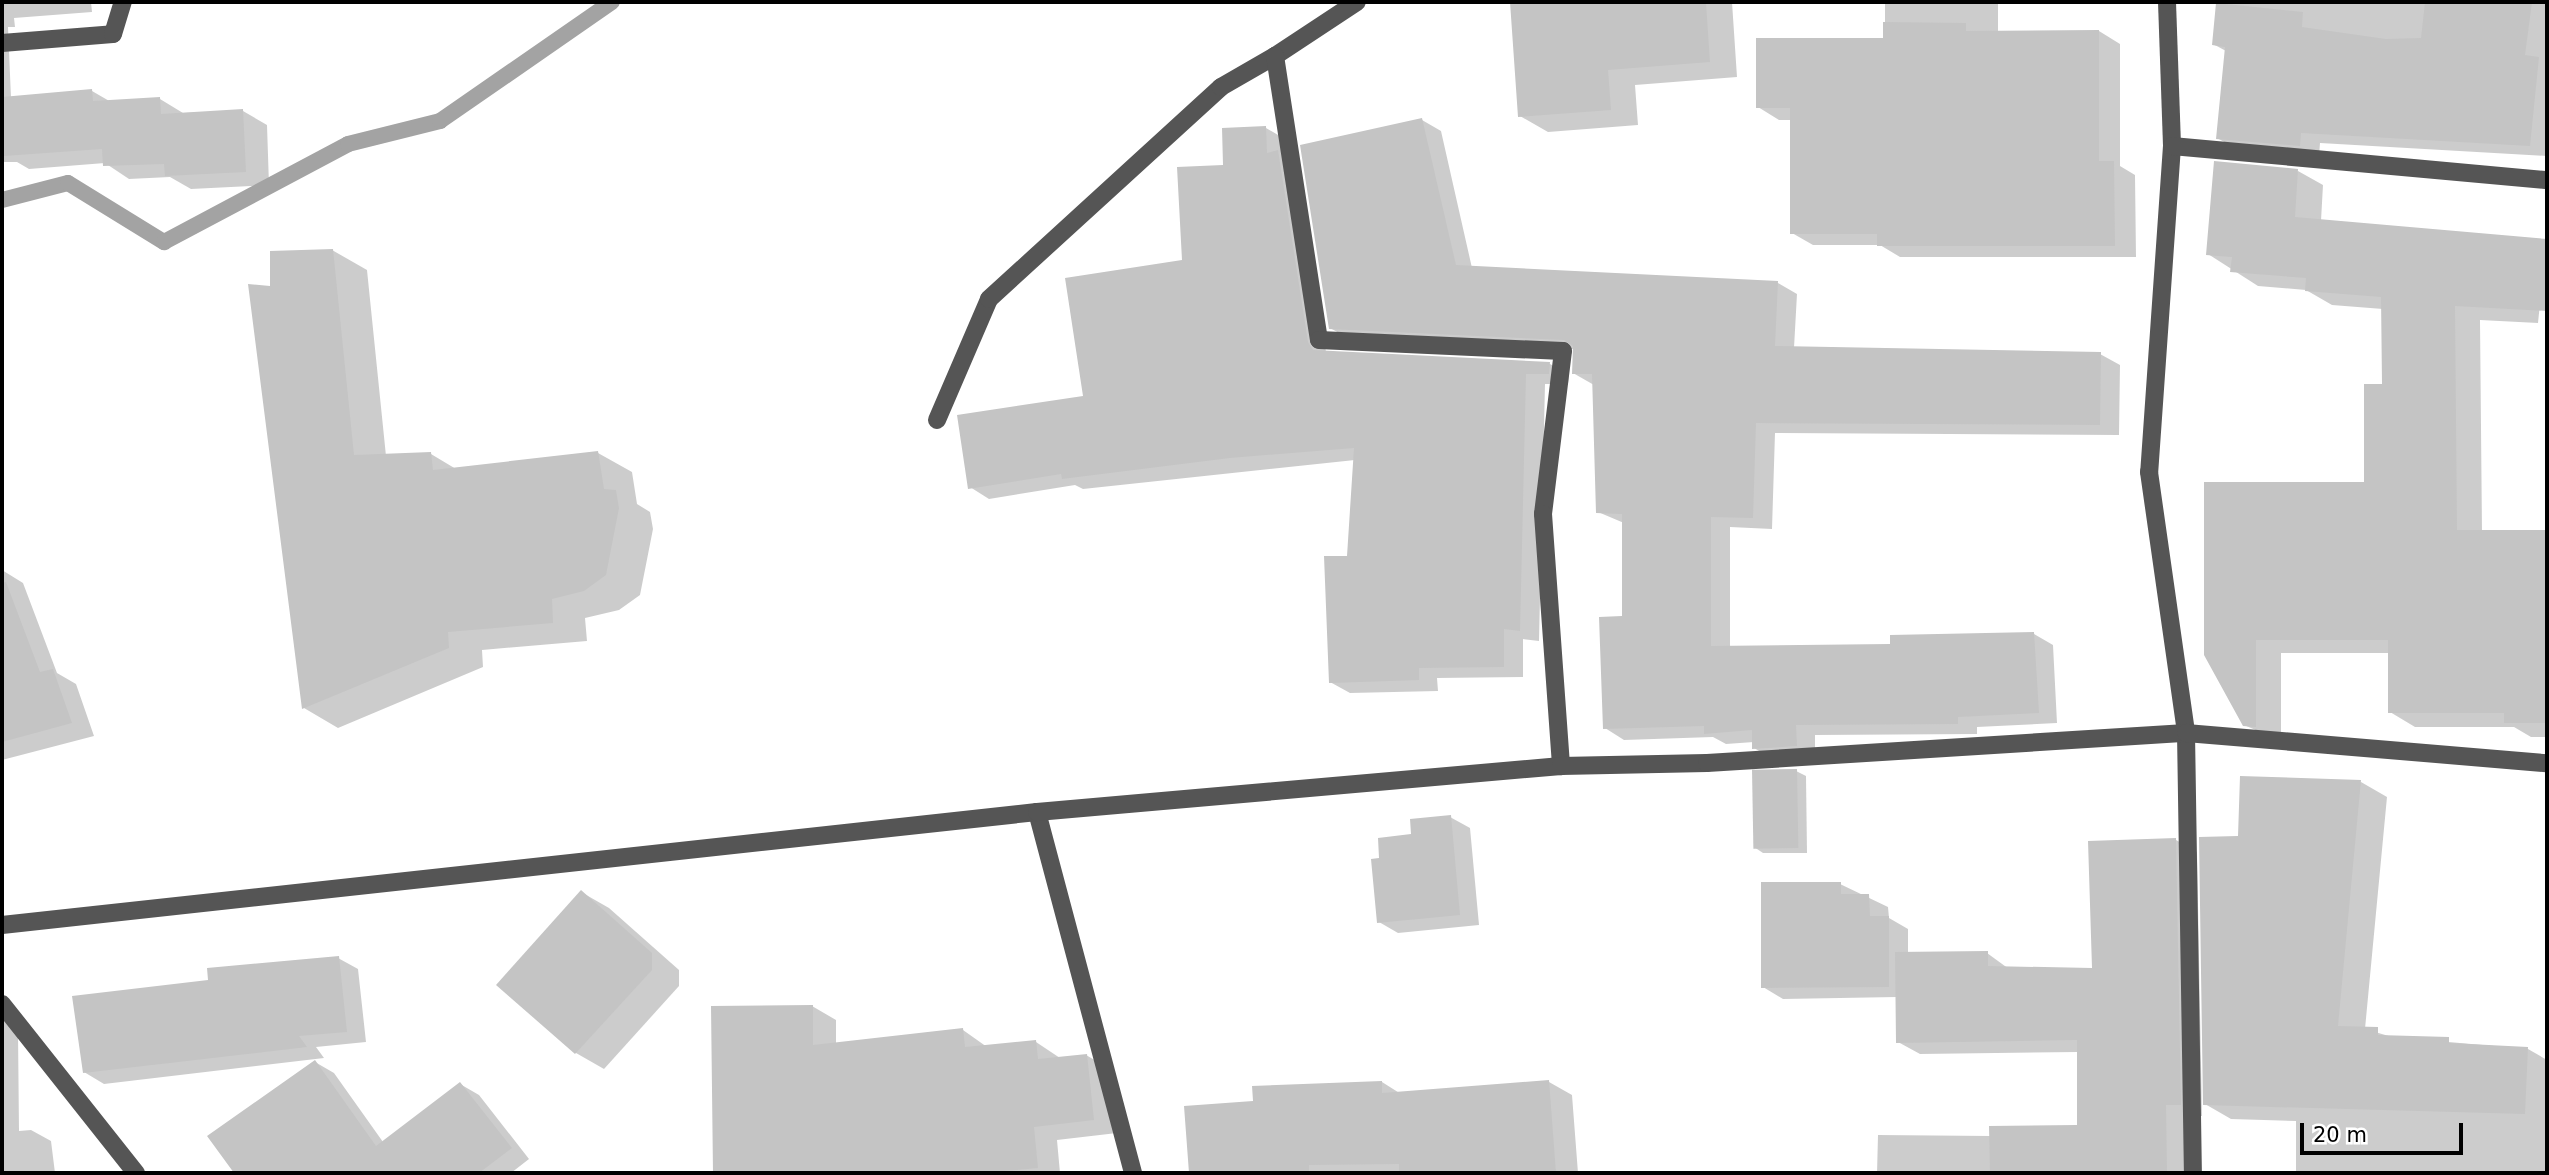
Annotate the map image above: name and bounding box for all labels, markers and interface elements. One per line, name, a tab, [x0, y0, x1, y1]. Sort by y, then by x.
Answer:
scale bar	[2304, 1108, 2467, 1152]
text: 20 m	[2313, 1123, 2367, 1147]

